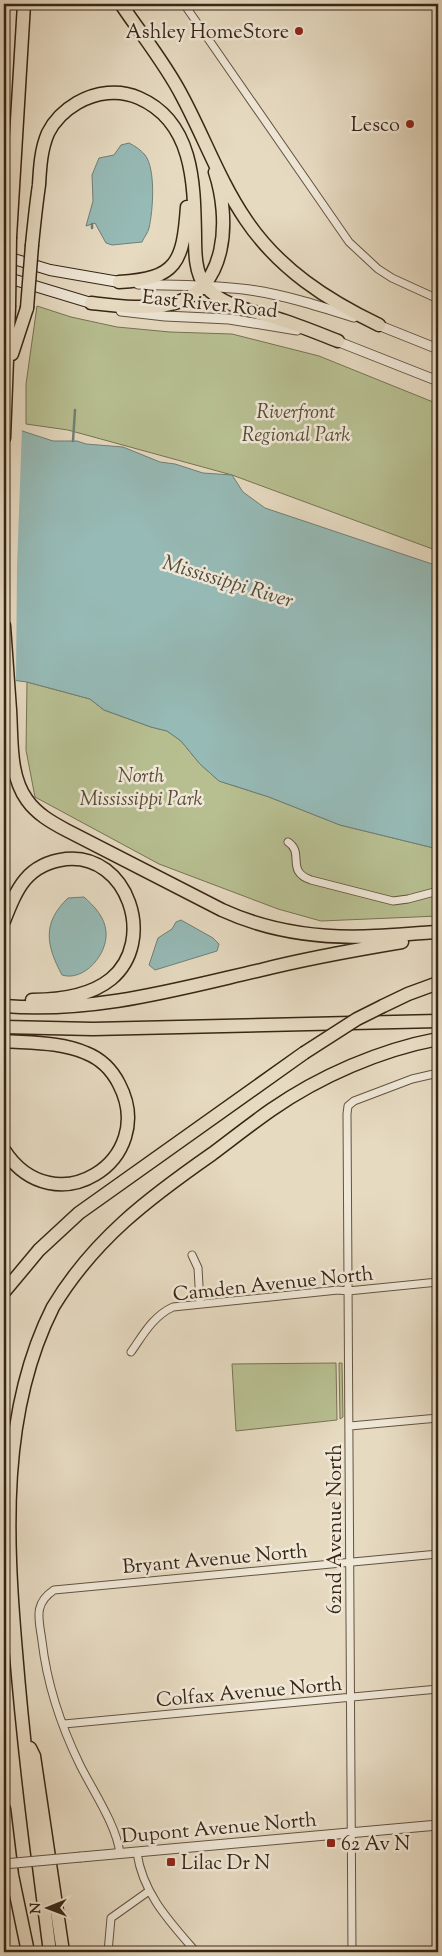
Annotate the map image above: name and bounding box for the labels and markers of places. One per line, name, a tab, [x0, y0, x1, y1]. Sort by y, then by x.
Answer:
place label: Ashley HomeStore	[126, 19, 289, 48]
marker: Ashley HomeStore	[293, 25, 305, 37]
place label: Lesco	[351, 112, 400, 141]
marker: Lesco	[404, 118, 416, 130]
place label: 62 Av N	[341, 1831, 410, 1860]
marker: 62 Av N	[325, 1837, 337, 1849]
place label: Lilac Dr N	[181, 1850, 270, 1879]
marker: Lilac Dr N	[165, 1856, 177, 1868]

